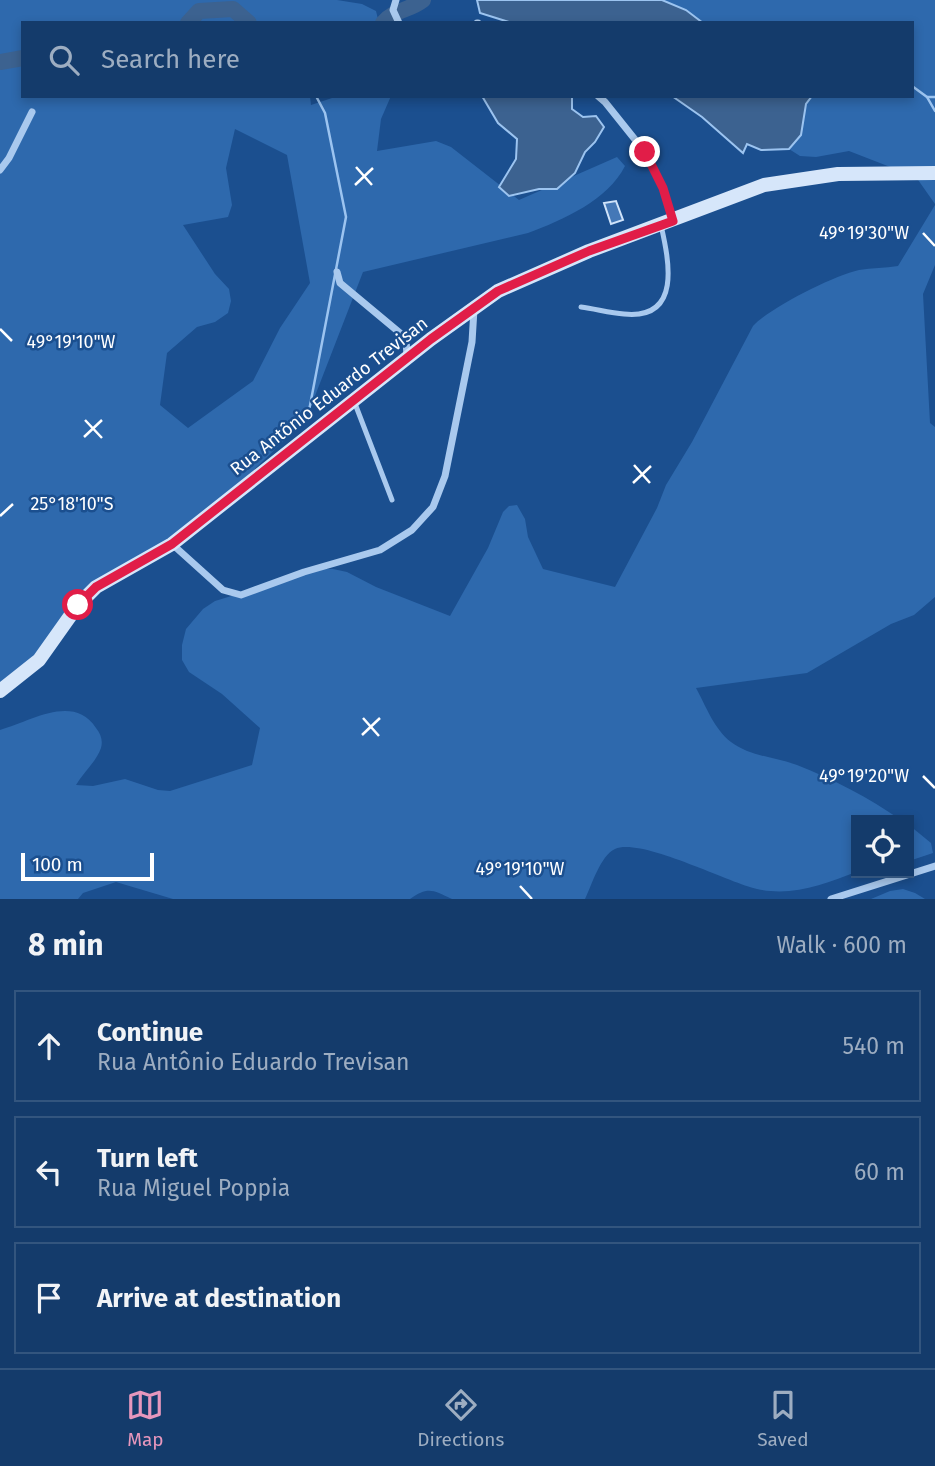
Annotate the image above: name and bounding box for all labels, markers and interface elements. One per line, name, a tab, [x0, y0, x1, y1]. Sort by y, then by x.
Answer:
search box	[21, 21, 914, 98]
icon: search	[45, 41, 83, 79]
text: Search here	[101, 44, 240, 75]
route end	[629, 136, 660, 167]
text: 49°19'30"W	[819, 222, 909, 244]
street label: Rua Antônio Eduardo Trevisan	[226, 312, 432, 480]
text: 49°19'10"W	[27, 331, 116, 353]
text: 25°18'10"S	[30, 493, 114, 515]
route start	[62, 589, 93, 620]
text: 49°19'20"W	[819, 765, 909, 787]
map controls	[851, 815, 914, 878]
button: locate	[851, 815, 914, 878]
scale bar	[21, 850, 154, 882]
text: 100 m	[32, 853, 83, 876]
text: 49°19'10"W	[476, 858, 565, 880]
text: 8 min	[28, 927, 104, 963]
text: Walk · 600 m	[776, 931, 907, 959]
text: Continue	[97, 1017, 203, 1048]
icon: ahead	[30, 1027, 68, 1065]
text: 540 m	[843, 1032, 905, 1060]
text: Rua Antônio Eduardo Trevisan	[97, 1048, 410, 1076]
text: Turn left	[97, 1143, 198, 1174]
icon: left	[30, 1153, 68, 1191]
text: 60 m	[854, 1158, 905, 1186]
text: Rua Miguel Poppia	[97, 1174, 290, 1202]
icon: arrive	[30, 1279, 68, 1317]
text: Arrive at destination	[97, 1283, 341, 1314]
tab: Map	[126, 1386, 164, 1451]
tab: Directions	[417, 1386, 504, 1451]
tab: Saved	[757, 1386, 809, 1451]

